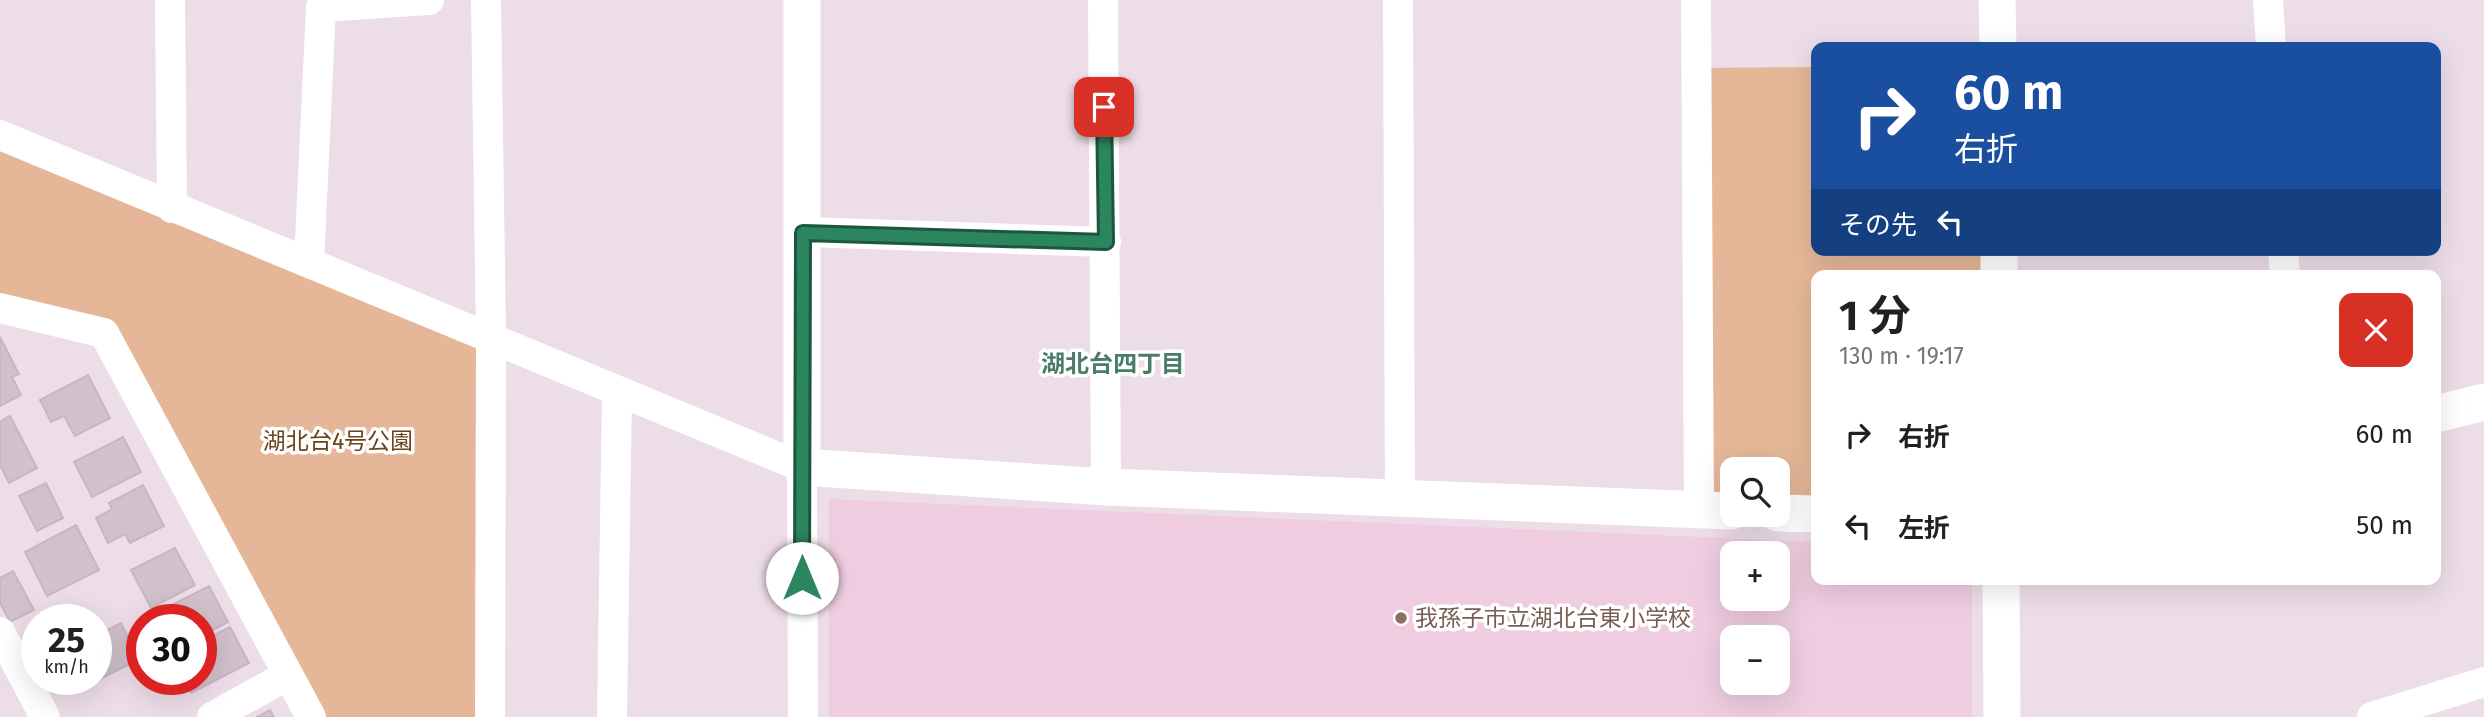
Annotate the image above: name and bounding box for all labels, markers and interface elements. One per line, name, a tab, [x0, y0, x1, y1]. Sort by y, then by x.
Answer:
text: 60 m	[1954, 63, 2063, 122]
icon: right	[1839, 70, 1930, 161]
pin	[1074, 77, 1134, 137]
icon: arrive	[1085, 88, 1123, 126]
text: 右折	[1954, 130, 2018, 168]
icon: left	[1931, 203, 1969, 241]
text: その先	[1839, 210, 1917, 241]
text: 1 分	[1839, 291, 1910, 341]
button: close	[2339, 293, 2413, 367]
text: 130 m · 19:17	[1839, 342, 1964, 370]
district label: 湖北台四丁目	[1041, 350, 1185, 378]
icon: right	[1839, 416, 1877, 454]
text: 60 m	[2355, 419, 2413, 450]
text: 右折	[1898, 422, 1950, 453]
park label: 湖北台4号公園	[263, 427, 413, 455]
map controls	[1720, 457, 1790, 695]
button: search	[1720, 457, 1790, 527]
icon: left	[1839, 507, 1877, 545]
text: 50 m	[2356, 510, 2413, 541]
text: 左折	[1898, 513, 1950, 544]
position arrow	[765, 541, 839, 615]
button: +	[1720, 541, 1790, 611]
speed limit sign: 30	[126, 604, 217, 695]
place label: 我孫子市立湖北台東小学校	[1415, 604, 1691, 632]
marker: 我孫子市立湖北台東小学校	[1393, 610, 1409, 626]
text: 25	[48, 619, 85, 661]
button: −	[1720, 625, 1790, 695]
text: km/h	[44, 656, 89, 678]

